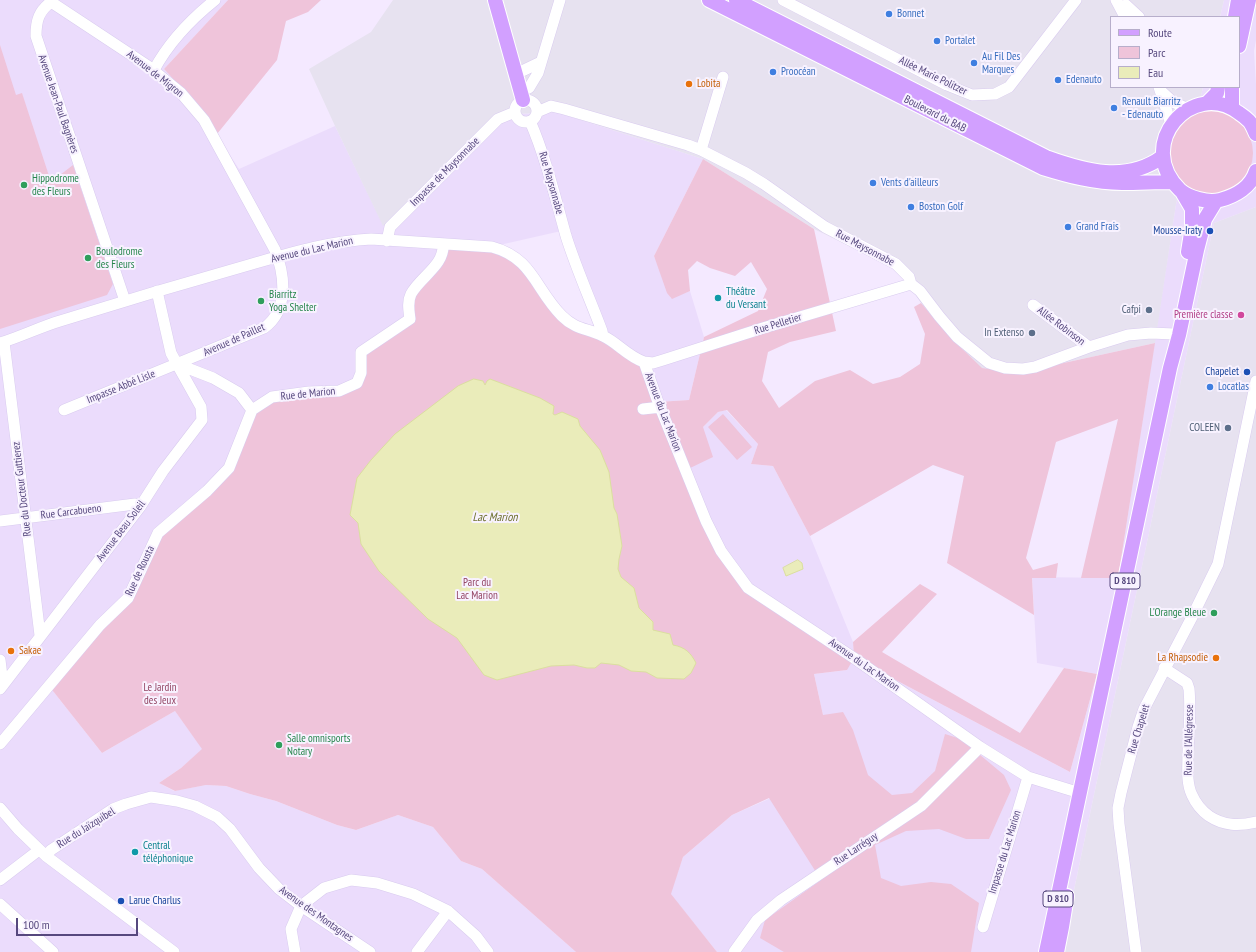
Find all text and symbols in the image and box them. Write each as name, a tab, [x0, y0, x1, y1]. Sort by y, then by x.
place label: Bonnet	[897, 7, 924, 21]
marker: Bonnet	[884, 9, 894, 19]
legend	[1110, 16, 1240, 88]
text: Route	[1148, 25, 1172, 40]
place label: Portalet	[945, 34, 975, 48]
marker: Portalet	[932, 36, 942, 46]
text: Parc	[1148, 45, 1165, 60]
street label: Avenue de Migron	[124, 48, 186, 100]
place label: Au Fil Des Marques	[982, 50, 1020, 76]
street label: Avenue Jean-Paul Bagnères	[35, 53, 81, 155]
street label: Allée Marie Politzer	[897, 54, 969, 98]
marker: Au Fil Des Marques	[969, 58, 979, 68]
place label: Proocéan	[781, 65, 816, 79]
text: Eau	[1148, 65, 1163, 80]
marker: Proocéan	[768, 67, 778, 77]
place label: Edenauto	[1066, 73, 1102, 87]
marker: Edenauto	[1053, 75, 1063, 85]
place label: Lobita	[697, 77, 720, 91]
marker: Lobita	[684, 79, 694, 89]
street label: Boulevard du BAB	[902, 93, 968, 135]
place label: Renault Biarritz - Edenauto	[1122, 95, 1181, 121]
marker: Renault Biarritz - Edenauto	[1109, 103, 1119, 113]
street label: Impasse de Maysonnabe	[408, 135, 482, 209]
street label: Rue Maysonnabe	[536, 150, 566, 216]
place label: Hippodrome des Fleurs	[32, 172, 79, 198]
place label: Vents d'ailleurs	[881, 176, 938, 190]
marker: Vents d'ailleurs	[868, 178, 878, 188]
marker: Hippodrome des Fleurs	[19, 180, 29, 190]
place label: Boston Golf	[919, 200, 963, 214]
marker: Boston Golf	[906, 202, 916, 212]
place label: Grand Frais	[1076, 220, 1119, 234]
marker: Grand Frais	[1063, 222, 1073, 232]
place label: Mousse-Iraty	[1153, 224, 1202, 238]
marker: Mousse-Iraty	[1205, 226, 1215, 236]
street label: Rue Maysonnabe	[834, 227, 896, 269]
street label: Avenue du Lac Marion	[270, 234, 354, 266]
place label: Boulodrome des Fleurs	[96, 245, 142, 271]
marker: Boulodrome des Fleurs	[83, 253, 93, 263]
place label: Théâtre du Versant	[726, 285, 766, 311]
place label: Biarritz Yoga Shelter	[269, 288, 317, 314]
marker: Théâtre du Versant	[713, 293, 723, 303]
marker: Biarritz Yoga Shelter	[256, 296, 266, 306]
place label: Cafpi	[1122, 303, 1141, 317]
street label: Allée Robinson	[1034, 304, 1088, 348]
marker: Cafpi	[1144, 305, 1154, 315]
place label: Première classe	[1174, 308, 1233, 322]
marker: Première classe	[1236, 310, 1246, 320]
street label: Rue Pelletier	[753, 311, 803, 337]
street label: Avenue de Paillet	[201, 321, 267, 359]
place label: In Extenso	[984, 326, 1024, 340]
marker: In Extenso	[1027, 328, 1037, 338]
place label: Chapelet	[1205, 365, 1239, 379]
street label: Impasse Abbé Lisle	[85, 367, 157, 407]
marker: Chapelet	[1242, 367, 1252, 377]
street label: Avenue du Lac Marion	[642, 371, 684, 453]
place label: Locatlas	[1218, 380, 1249, 394]
marker: Locatlas	[1205, 382, 1215, 392]
street label: Rue de Marion	[280, 385, 336, 403]
place label: COLEEN	[1189, 421, 1220, 435]
marker: COLEEN	[1223, 423, 1233, 433]
street label: Rue du Docteur Guttierez	[10, 441, 34, 537]
street label: Avenue Beau Soleil	[94, 498, 148, 564]
street label: Rue Carcabueno	[40, 502, 102, 522]
water label: Lac Marion	[472, 511, 518, 525]
street label: Rue de Rousta	[123, 544, 157, 598]
road number: D 810	[1110, 573, 1140, 589]
park label: Parc du Lac Marion	[456, 576, 498, 602]
place label: L'Orange Bleue	[1149, 606, 1206, 620]
marker: L'Orange Bleue	[1209, 608, 1219, 618]
street label: Avenue du Lac Marion	[826, 636, 902, 694]
place label: Sakae	[19, 644, 41, 658]
marker: Sakae	[6, 646, 16, 656]
place label: La Rhapsodie	[1157, 651, 1208, 665]
marker: La Rhapsodie	[1211, 653, 1221, 663]
park label: Le Jardin des Jeux	[144, 681, 176, 707]
street label: Rue Chapelet	[1125, 703, 1153, 755]
street label: Rue de l'Allégresse	[1182, 704, 1196, 776]
place label: Salle omnisports Notary	[287, 732, 351, 758]
marker: Salle omnisports Notary	[274, 740, 284, 750]
street label: Rue du Jaïzquibel	[55, 805, 117, 851]
street label: Impasse du Lac Marion	[986, 809, 1024, 895]
street label: Rue Larréguy	[832, 830, 880, 868]
place label: Central téléphonique	[143, 839, 193, 865]
marker: Central téléphonique	[130, 847, 140, 857]
street label: Avenue des Montagnes	[276, 884, 356, 944]
road number: D 810	[1043, 891, 1073, 907]
place label: Larue Charlus	[129, 894, 181, 908]
marker: Larue Charlus	[116, 896, 126, 906]
scale bar	[18, 910, 140, 936]
text: 100 m	[23, 917, 50, 932]

